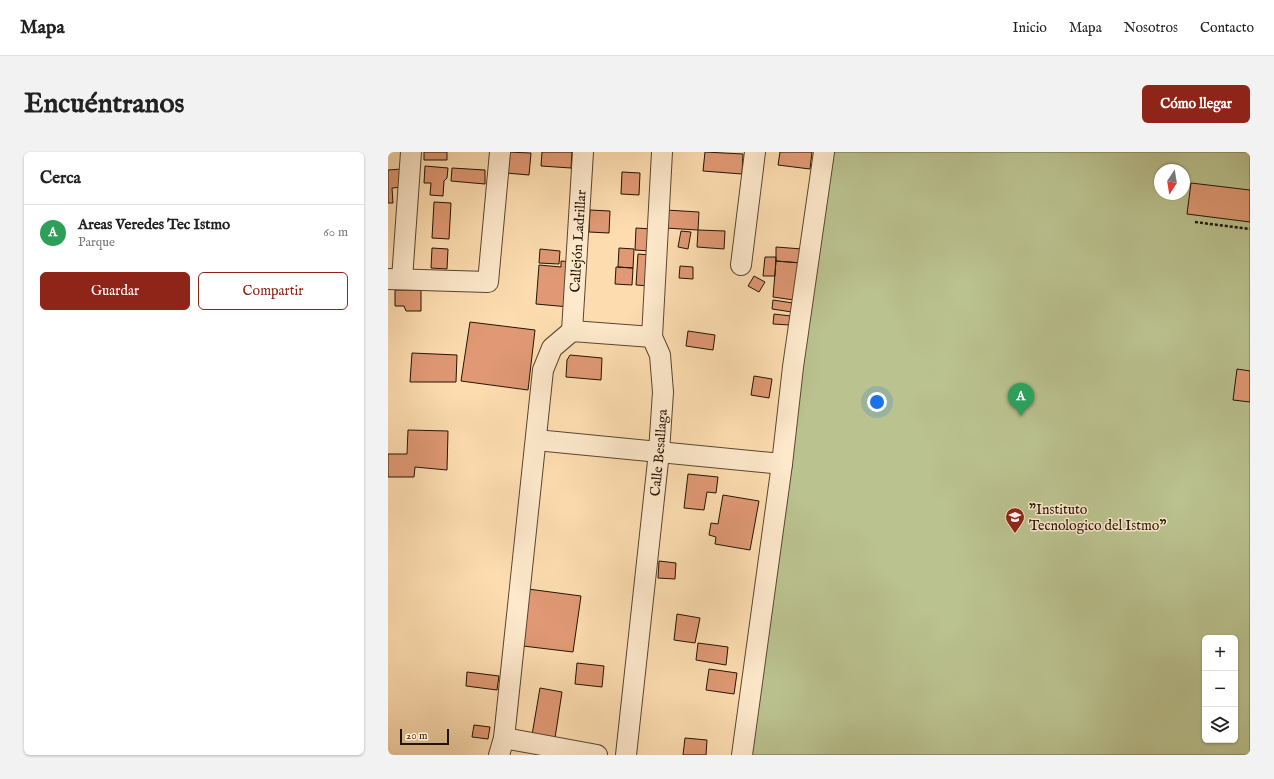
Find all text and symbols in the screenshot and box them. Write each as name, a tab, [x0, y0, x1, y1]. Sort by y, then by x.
text: Mapa	[20, 16, 65, 40]
text: Inicio	[1012, 19, 1047, 37]
text: Mapa	[1069, 19, 1102, 37]
text: Nosotros	[1124, 19, 1178, 37]
text: Contacto	[1200, 19, 1254, 37]
button: Cómo llegar	[1142, 85, 1250, 123]
text: Encuéntranos	[24, 87, 184, 122]
north arrow	[1154, 164, 1190, 200]
text: Cerca	[40, 168, 81, 189]
street label: Callejón Ladrillar	[566, 189, 591, 293]
text: Areas Veredes Tec Istmo	[78, 215, 230, 234]
text: A	[49, 224, 57, 241]
text: 60 m	[323, 224, 348, 241]
text: Parque	[78, 234, 115, 251]
button: Guardar	[40, 272, 190, 310]
button: Compartir	[198, 272, 348, 310]
pin: A	[1008, 383, 1034, 416]
your location	[867, 392, 887, 412]
street label: Calle Besallaga	[646, 408, 672, 497]
place label: "Instituto Tecnologico del Istmo"	[1029, 501, 1166, 535]
school or university icon: "Instituto Tecnologico del Istmo"	[1004, 506, 1026, 534]
map controls	[1202, 635, 1238, 743]
button: +	[1202, 635, 1238, 671]
button: −	[1202, 671, 1238, 707]
button: layers	[1202, 707, 1238, 743]
scale bar	[400, 727, 449, 746]
text: 20 m	[406, 729, 427, 743]

